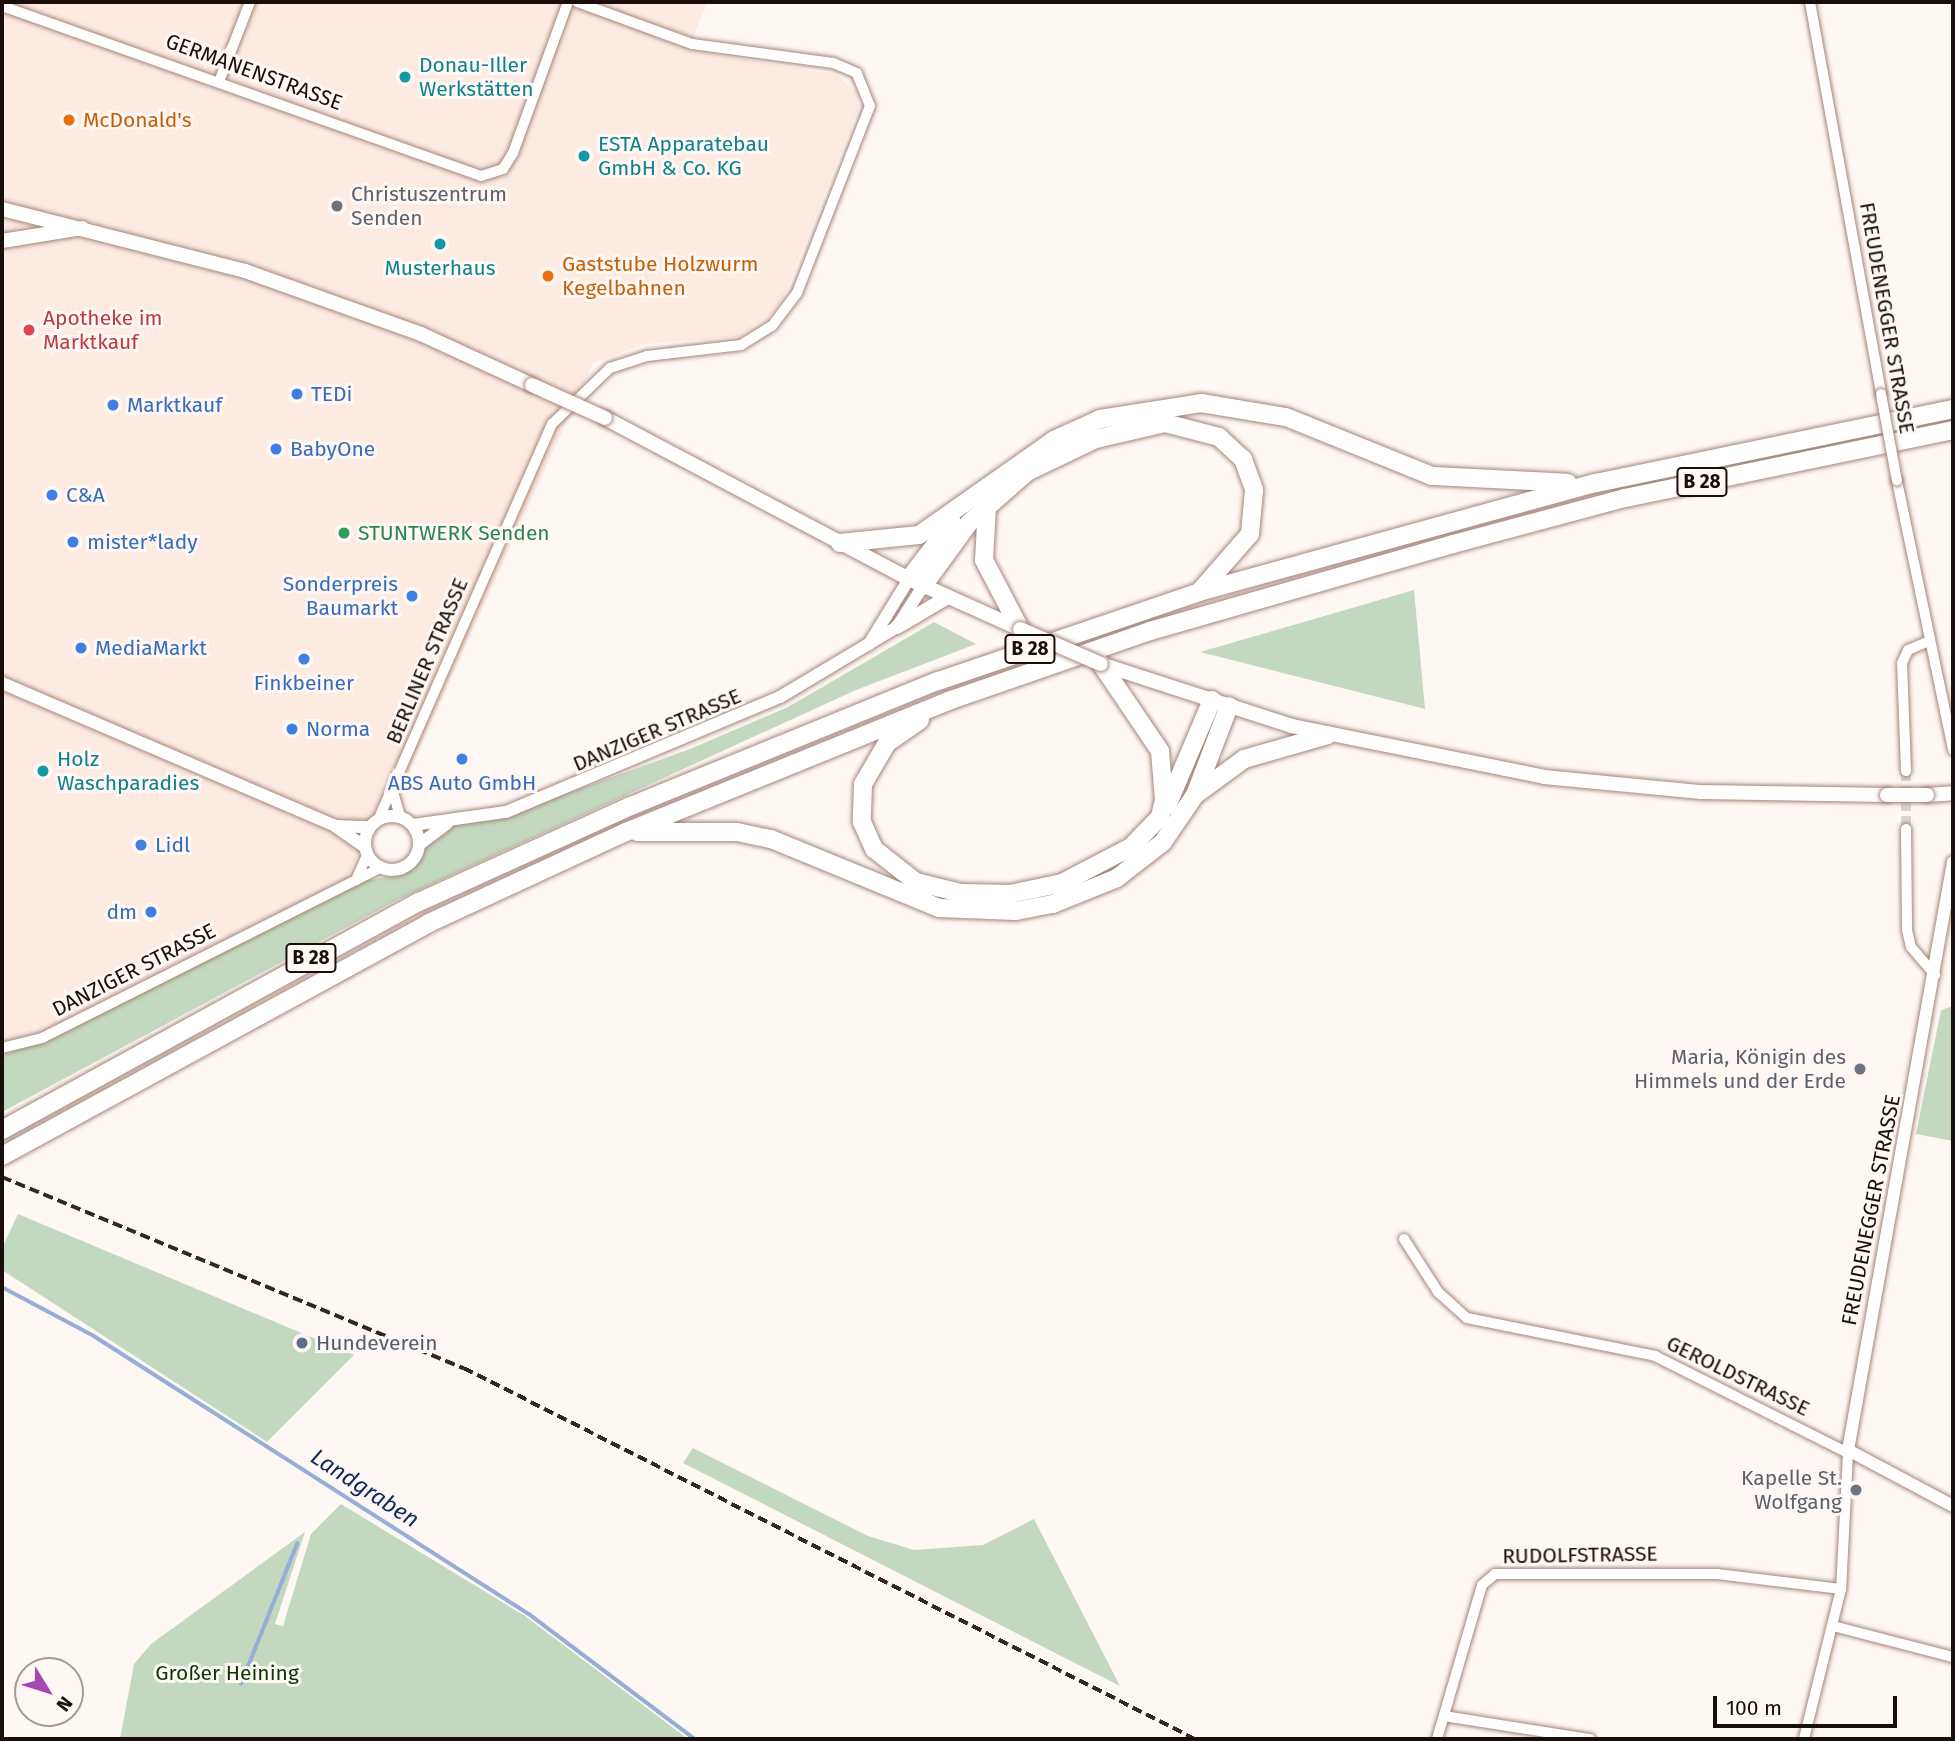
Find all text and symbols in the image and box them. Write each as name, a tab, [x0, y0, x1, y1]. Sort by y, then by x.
street label: GERMANENSTRASSE	[162, 28, 346, 116]
place label: Donau-Iller Werkstätten	[419, 52, 534, 102]
marker: Donau-Iller Werkstätten	[397, 69, 413, 85]
place label: McDonald's	[83, 107, 191, 133]
marker: McDonald's	[61, 112, 77, 128]
place label: ESTA Apparatebau GmbH & Co. KG	[598, 131, 769, 181]
marker: ESTA Apparatebau GmbH & Co. KG	[576, 148, 592, 164]
place label: Christuszentrum Senden	[351, 181, 507, 231]
marker: Christuszentrum Senden	[329, 198, 345, 214]
street label: FREUDENEGGER STRASSE	[1854, 200, 1920, 436]
marker: Musterhaus	[432, 236, 448, 252]
place label: Gaststube Holzwurm Kegelbahnen	[562, 251, 758, 301]
place label: Musterhaus	[385, 255, 495, 281]
marker: Gaststube Holzwurm Kegelbahnen	[540, 268, 556, 284]
place label: Apotheke im Marktkauf	[43, 305, 163, 355]
marker: Apotheke im Marktkauf	[21, 322, 37, 338]
place label: TEDi	[311, 381, 353, 407]
marker: TEDi	[289, 386, 305, 402]
place label: Marktkauf	[127, 392, 222, 418]
marker: Marktkauf	[105, 397, 121, 413]
place label: BabyOne	[290, 436, 375, 462]
marker: BabyOne	[268, 441, 284, 457]
road number: B 28	[1676, 467, 1728, 498]
place label: C&A	[66, 482, 105, 508]
marker: C&A	[44, 487, 60, 503]
place label: STUNTWERK Senden	[358, 520, 550, 546]
marker: STUNTWERK Senden	[336, 525, 352, 541]
place label: mister*lady	[87, 529, 198, 555]
marker: mister*lady	[65, 534, 81, 550]
place label: Sonderpreis Baumarkt	[283, 571, 398, 621]
street label: BERLINER STRASSE	[381, 574, 473, 748]
marker: Sonderpreis Baumarkt	[404, 588, 420, 604]
road number: B 28	[1004, 634, 1056, 664]
place label: MediaMarkt	[95, 635, 207, 661]
marker: MediaMarkt	[73, 640, 89, 656]
marker: Finkbeiner	[296, 651, 312, 667]
place label: Finkbeiner	[254, 670, 354, 696]
street label: DANZIGER STRASSE	[569, 683, 745, 777]
place label: Norma	[306, 716, 370, 742]
marker: Norma	[284, 721, 300, 737]
place label: Holz Waschparadies	[57, 746, 199, 796]
marker: ABS Auto GmbH	[454, 751, 470, 767]
marker: Holz Waschparadies	[35, 763, 51, 779]
place label: ABS Auto GmbH	[388, 770, 536, 796]
place label: Lidl	[155, 832, 190, 858]
marker: Lidl	[133, 837, 149, 853]
place label: dm	[106, 899, 137, 925]
marker: dm	[143, 904, 159, 920]
street label: DANZIGER STRASSE	[48, 918, 220, 1022]
road number: B 28	[285, 942, 337, 974]
place label: Maria, Königin des Himmels und der Erde	[1634, 1044, 1846, 1094]
marker: Maria, Königin des Himmels und der Erde	[1852, 1061, 1868, 1077]
street label: FREUDENEGGER STRASSE	[1836, 1092, 1906, 1328]
place label: Hundeverein	[316, 1330, 438, 1356]
street label: GEROLDSTRASSE	[1662, 1330, 1814, 1422]
marker: Hundeverein	[294, 1335, 310, 1351]
water label: Landgraben	[306, 1443, 424, 1533]
place label: Kapelle St. Wolfgang	[1741, 1465, 1842, 1515]
marker: Kapelle St. Wolfgang	[1848, 1482, 1864, 1498]
street label: RUDOLFSTRASSE	[1502, 1541, 1658, 1569]
north arrow	[14, 1657, 84, 1727]
park label: Großer Heining	[155, 1660, 299, 1686]
scale bar	[1717, 1682, 1901, 1726]
text: N	[51, 1692, 77, 1716]
text: 100 m	[1726, 1695, 1782, 1721]

